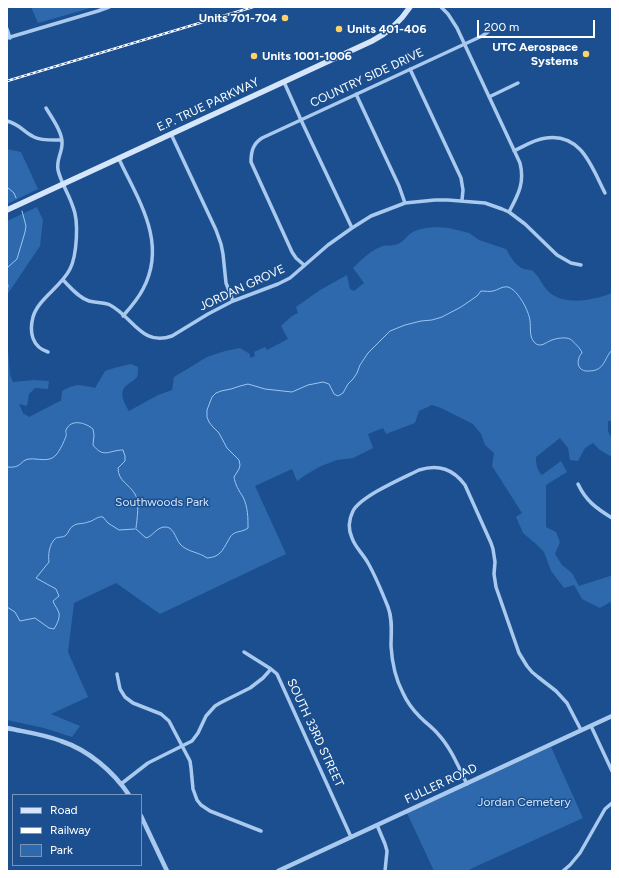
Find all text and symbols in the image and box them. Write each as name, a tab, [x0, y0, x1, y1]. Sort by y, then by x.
place label: Units 701-704	[199, 11, 277, 25]
scale bar	[479, 12, 597, 38]
marker: Units 701-704	[280, 13, 290, 23]
text: 200 m	[484, 20, 519, 34]
place label: Units 401-406	[347, 22, 426, 36]
marker: Units 401-406	[334, 24, 344, 34]
place label: UTC Aerospace Systems	[492, 40, 578, 68]
street label: COUNTRY SIDE DRIVE	[308, 45, 426, 111]
place label: Units 1001-1006	[262, 49, 352, 63]
marker: UTC Aerospace Systems	[581, 49, 591, 59]
marker: Units 1001-1006	[249, 51, 259, 61]
street label: E.P. TRUE PARKWAY	[155, 75, 261, 135]
street label: JORDAN GROVE	[197, 262, 287, 314]
park label: Southwoods Park	[115, 495, 209, 509]
street label: SOUTH 33RD STREET	[284, 677, 346, 789]
street label: FULLER ROAD	[402, 761, 480, 807]
legend	[12, 794, 142, 866]
park label: Jordan Cemetery	[477, 795, 571, 809]
text: Road	[50, 803, 78, 817]
text: Railway	[50, 823, 91, 837]
text: Park	[50, 843, 73, 857]

